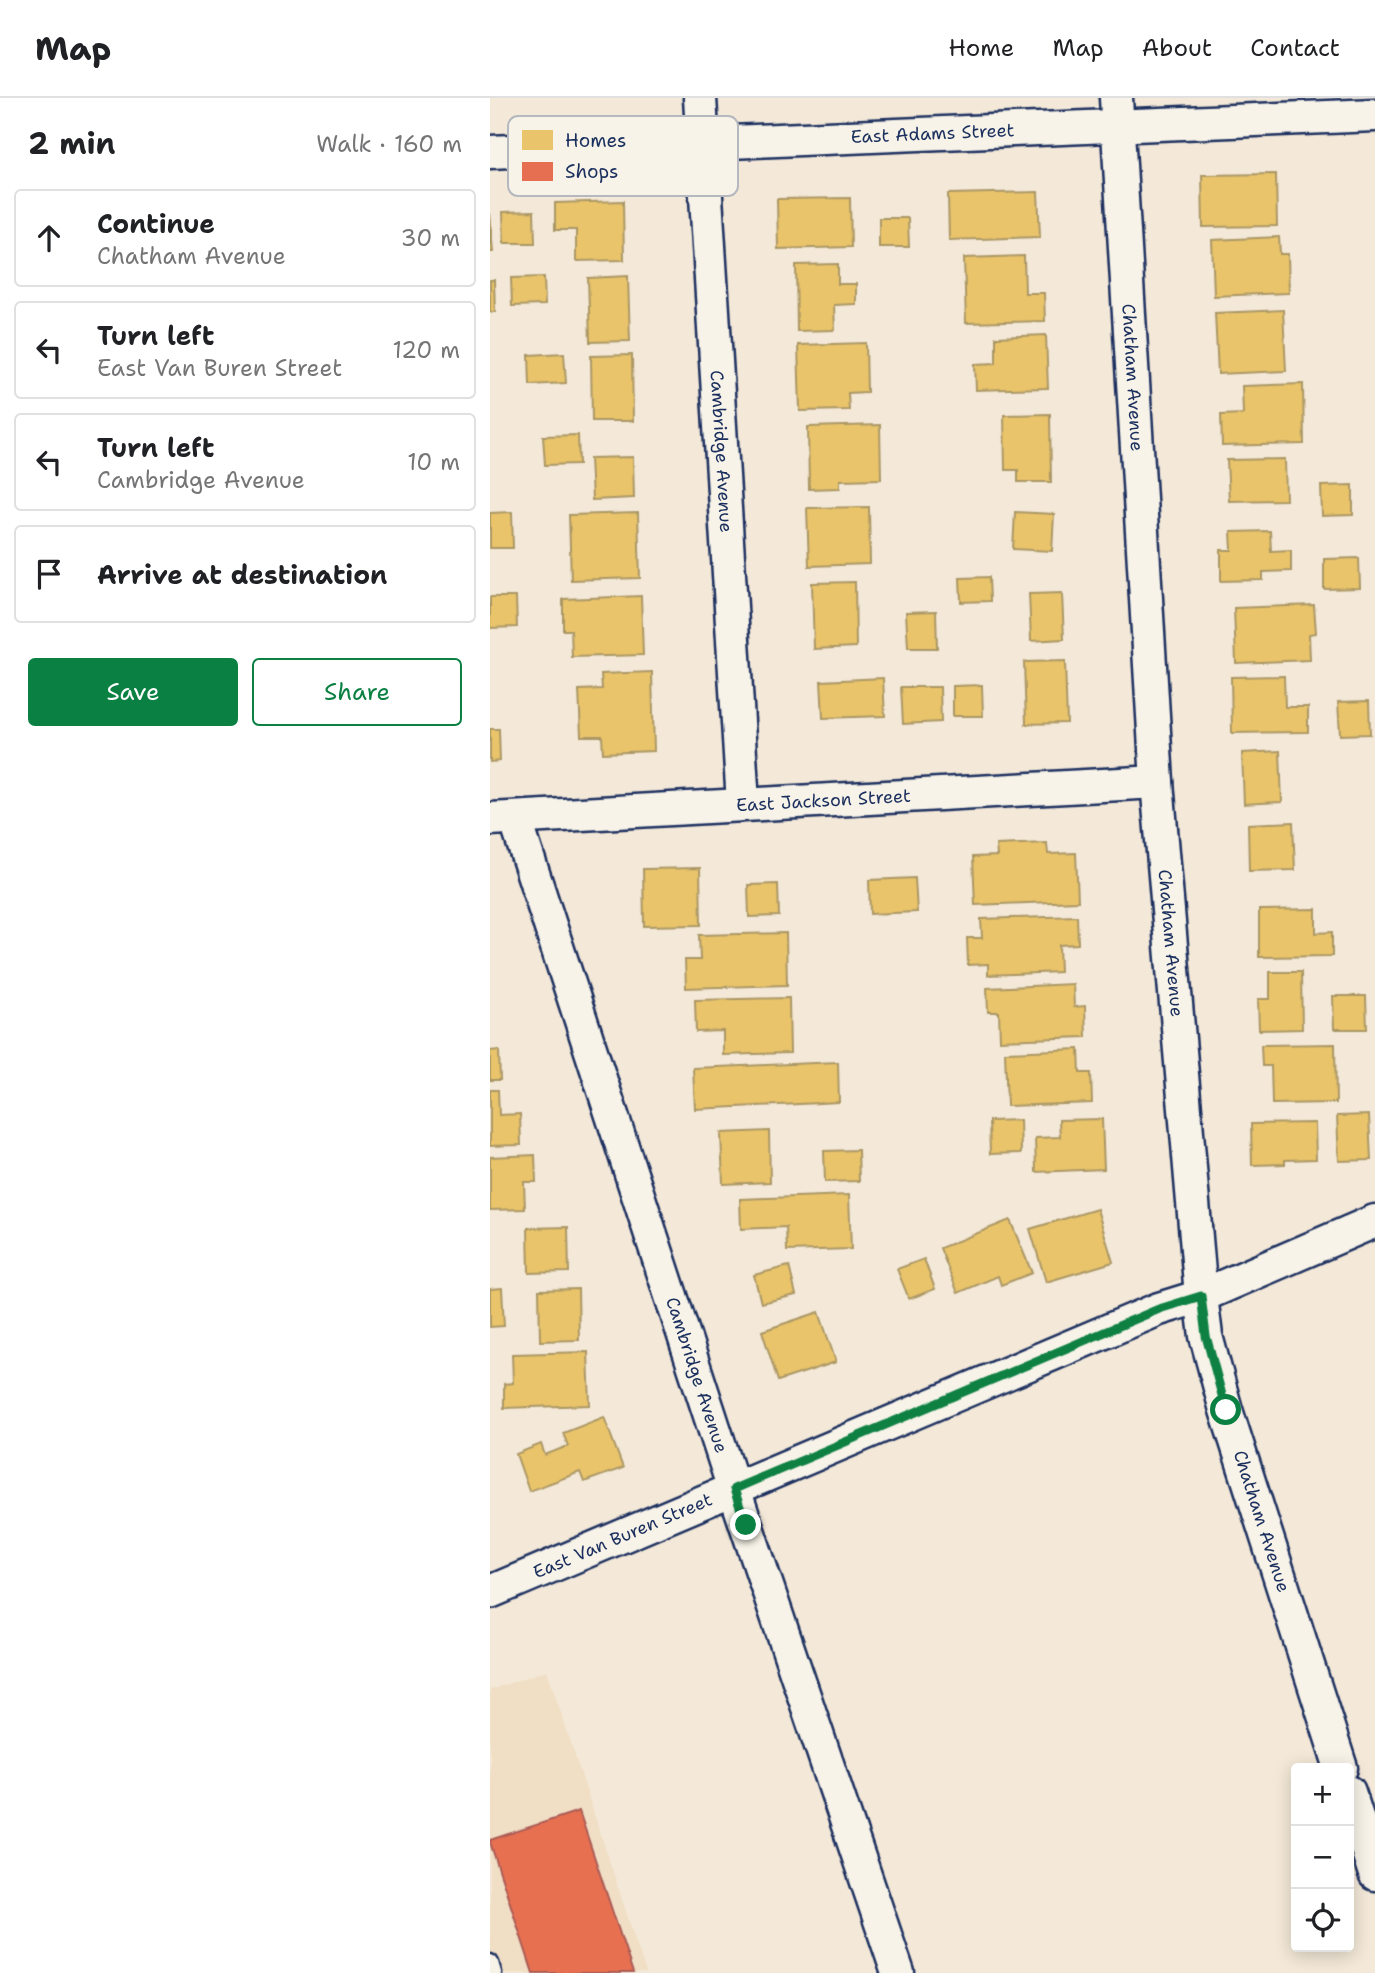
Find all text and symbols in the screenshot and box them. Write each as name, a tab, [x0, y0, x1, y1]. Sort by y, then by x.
text: Map	[35, 26, 111, 71]
text: Home	[948, 32, 1014, 64]
text: Map	[1052, 32, 1104, 64]
text: About	[1142, 32, 1212, 64]
text: Contact	[1250, 32, 1340, 64]
legend	[508, 116, 738, 196]
street label: East Adams Street	[850, 118, 1015, 149]
text: 2 min	[28, 123, 115, 164]
text: Homes	[565, 128, 626, 153]
text: Walk · 160 m	[316, 129, 462, 159]
text: Shops	[565, 159, 619, 184]
text: Continue	[97, 206, 215, 241]
icon: ahead	[30, 219, 68, 257]
text: 30 m	[401, 223, 460, 253]
text: Chatham Avenue	[97, 241, 286, 271]
street label: Chatham Avenue	[1116, 303, 1149, 452]
text: Turn left	[97, 318, 214, 353]
icon: left	[30, 331, 68, 369]
text: 120 m	[392, 335, 460, 365]
text: East Van Buren Street	[97, 353, 342, 383]
street label: Cambridge Avenue	[705, 369, 738, 533]
text: Turn left	[97, 430, 214, 465]
icon: left	[30, 443, 68, 481]
text: 10 m	[407, 447, 460, 477]
text: Cambridge Avenue	[97, 465, 305, 495]
icon: arrive	[30, 555, 68, 593]
text: Arrive at destination	[97, 557, 387, 592]
button: Save	[28, 658, 238, 726]
button: Share	[252, 658, 462, 726]
street label: East Jackson Street	[736, 784, 912, 817]
street label: Chatham Avenue	[1153, 869, 1189, 1018]
street label: Cambridge Avenue	[660, 1294, 733, 1456]
route start	[1210, 1394, 1241, 1425]
street label: Chatham Avenue	[1228, 1447, 1296, 1595]
street label: East Van Buren Street	[529, 1487, 716, 1584]
route end	[730, 1509, 761, 1540]
map controls	[1291, 1763, 1354, 1952]
button: +	[1291, 1763, 1354, 1826]
button: −	[1291, 1826, 1354, 1889]
button: locate	[1291, 1889, 1354, 1952]

